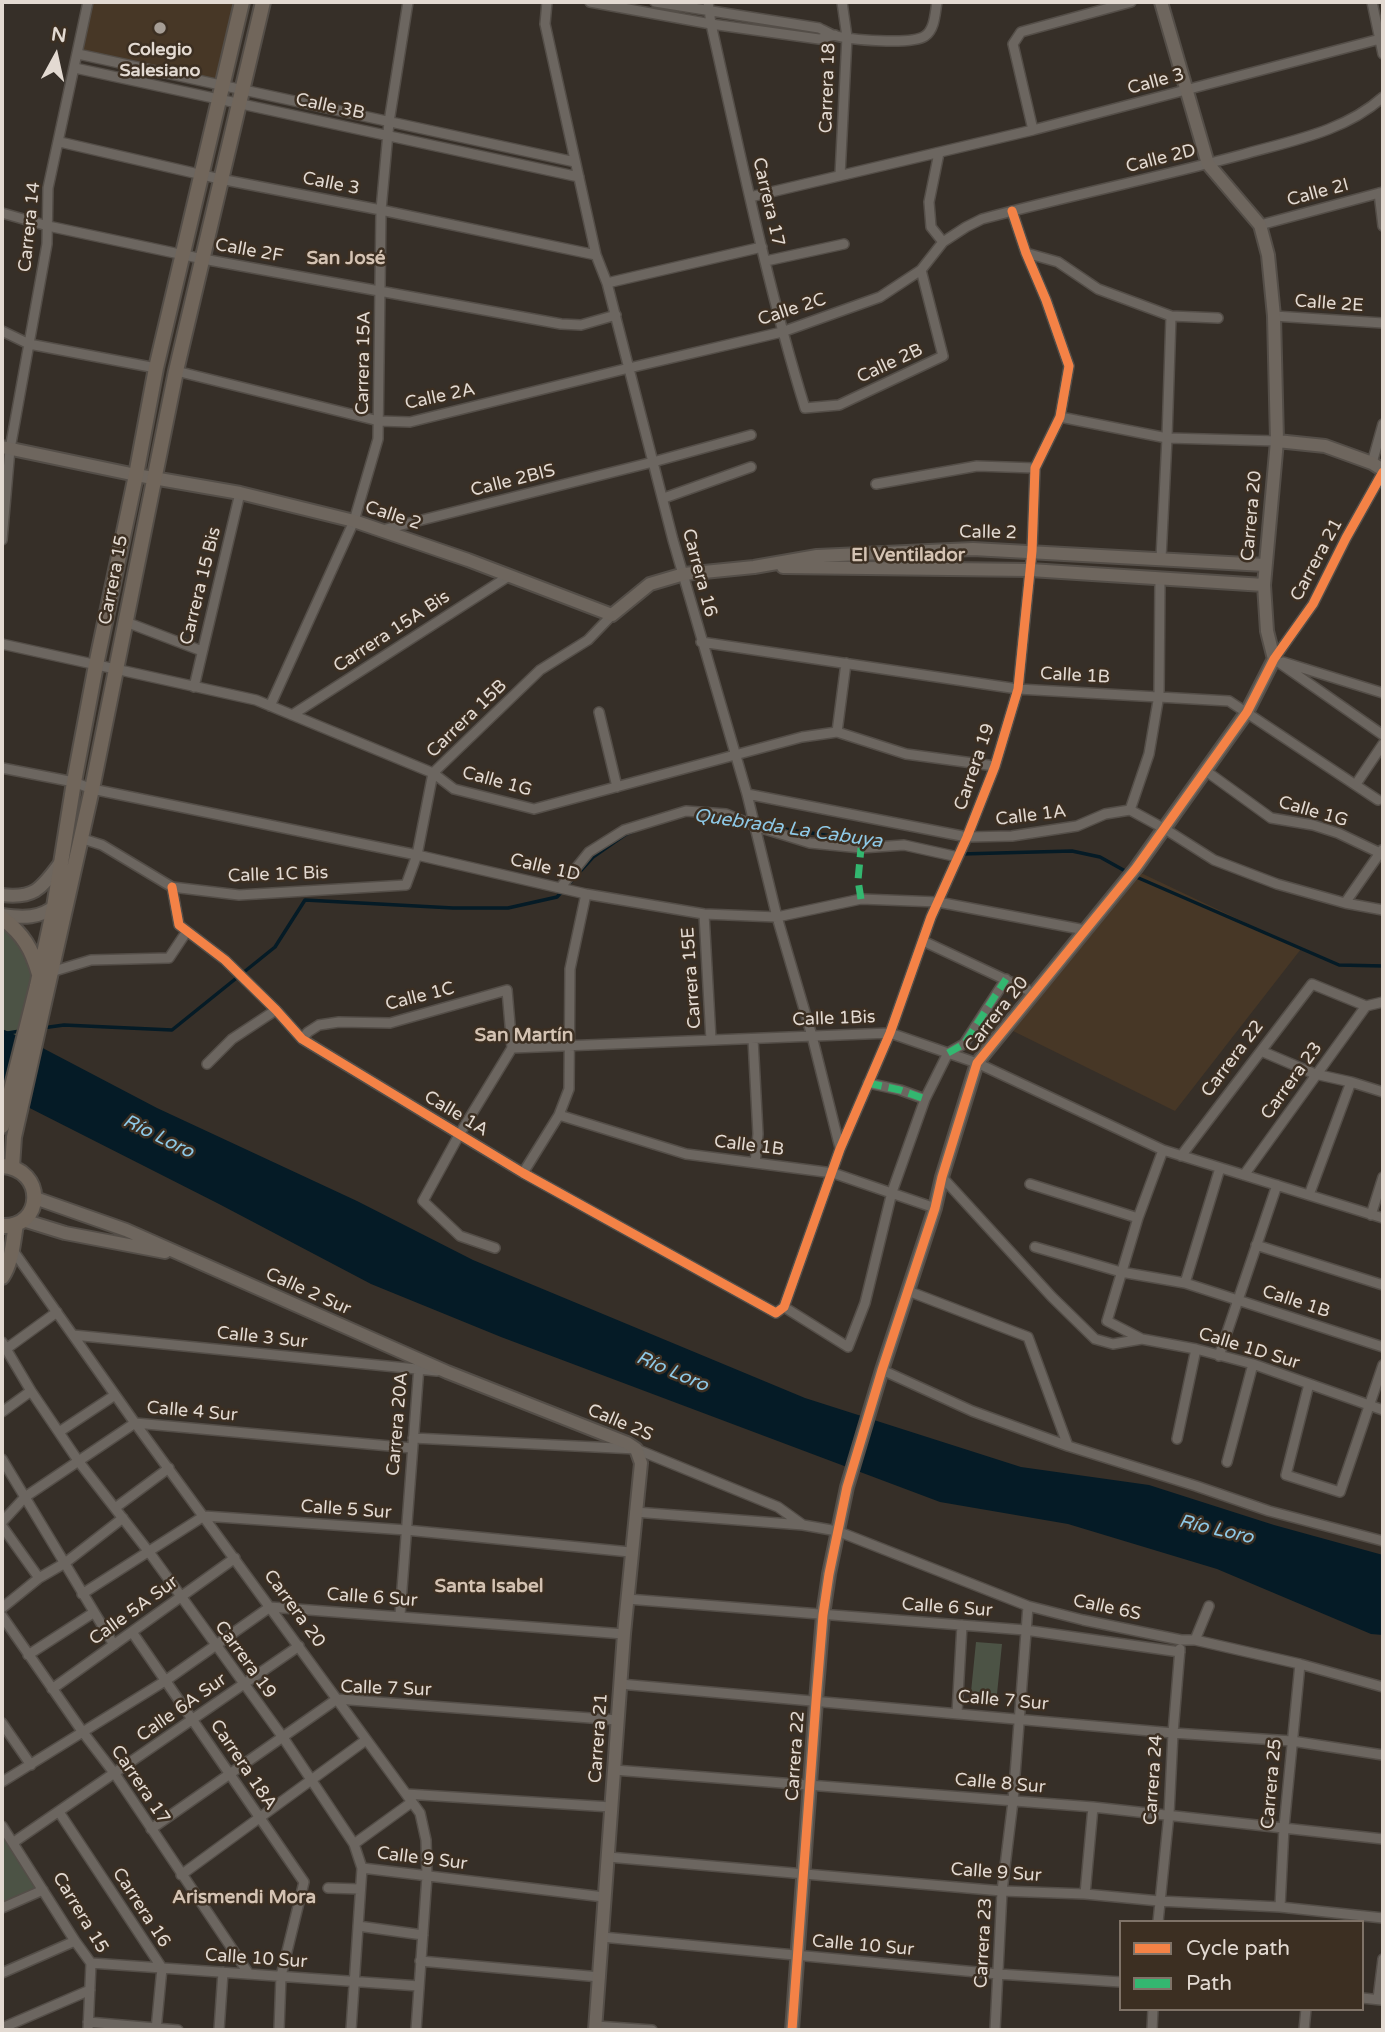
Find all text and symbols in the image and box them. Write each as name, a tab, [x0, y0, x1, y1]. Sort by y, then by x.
marker: Colegio Salesiano	[152, 20, 168, 36]
north arrow	[21, 21, 91, 91]
text: N	[50, 23, 68, 47]
place label: Colegio Salesiano	[119, 39, 201, 82]
street label: Carrera 18	[816, 42, 840, 134]
street label: Calle 3	[1125, 64, 1187, 100]
street label: Calle 3B	[293, 89, 367, 125]
street label: Calle 2D	[1124, 140, 1198, 178]
street label: Carrera 17	[747, 155, 789, 249]
street label: Calle 3	[301, 168, 361, 200]
street label: Calle 2I	[1285, 174, 1351, 212]
street label: Carrera 14	[15, 181, 45, 273]
street label: Calle 2F	[213, 234, 285, 268]
district label: San José	[306, 248, 386, 270]
street label: Calle 2C	[755, 289, 829, 331]
street label: Calle 2E	[1294, 291, 1364, 317]
street label: Carrera 15A	[352, 311, 376, 415]
street label: Calle 2B	[854, 339, 926, 389]
street label: Calle 2A	[403, 379, 477, 415]
street label: Calle 2BIS	[468, 460, 558, 502]
street label: Carrera 20	[1237, 470, 1267, 562]
street label: Calle 2	[362, 497, 424, 535]
street label: Carrera 21	[1286, 515, 1348, 605]
street label: Calle 2	[959, 522, 1017, 544]
street label: Carrera 15 Bis	[176, 525, 226, 647]
street label: Carrera 16	[677, 526, 721, 620]
street label: Carrera 15	[95, 533, 133, 627]
district label: El Ventilador	[851, 545, 965, 567]
street label: Carrera 15A Bis	[330, 586, 454, 678]
street label: Calle 1B	[1039, 663, 1111, 689]
street label: Carrera 15B	[422, 675, 512, 763]
street label: Carrera 19	[950, 721, 1000, 813]
street label: Calle 1G	[460, 762, 534, 802]
street label: Calle 1G	[1276, 792, 1350, 832]
street label: Calle 1A	[994, 801, 1068, 831]
water label: Quebrada La Cabuya	[692, 804, 884, 854]
street label: Calle 1D	[508, 849, 582, 887]
street label: Calle 1C Bis	[227, 862, 329, 888]
street label: Carrera 15E	[678, 926, 706, 1030]
street label: Carrera 20	[961, 973, 1033, 1057]
street label: Calle 1C	[383, 978, 457, 1016]
street label: Calle 1Bis	[792, 1007, 876, 1031]
street label: Carrera 22	[1197, 1016, 1269, 1102]
district label: San Martín	[475, 1025, 573, 1047]
street label: Carrera 23	[1257, 1038, 1327, 1124]
street label: Calle 1A	[420, 1086, 492, 1142]
water label: Río Loro	[119, 1110, 197, 1164]
street label: Calle 1B	[713, 1131, 785, 1161]
street label: Calle 2 Sur	[262, 1264, 354, 1320]
street label: Calle 1B	[1259, 1281, 1333, 1323]
street label: Calle 3 Sur	[216, 1322, 308, 1354]
street label: Calle 1D Sur	[1196, 1323, 1302, 1375]
water label: Río Loro	[633, 1347, 711, 1397]
street label: Carrera 20A	[383, 1371, 413, 1477]
street label: Calle 4 Sur	[146, 1397, 238, 1427]
street label: Calle 2S	[584, 1400, 656, 1446]
street label: Calle 5 Sur	[300, 1496, 392, 1524]
water label: Río Loro	[1177, 1510, 1255, 1550]
street label: Carrera 20	[259, 1566, 329, 1652]
street label: Calle 5A Sur	[85, 1572, 183, 1650]
district label: Santa Isabel	[434, 1576, 544, 1598]
street label: Calle 6 Sur	[326, 1584, 418, 1612]
street label: Calle 6S	[1071, 1590, 1143, 1626]
street label: Calle 6 Sur	[901, 1594, 993, 1622]
street label: Carrera 19	[210, 1617, 280, 1703]
street label: Calle 6A Sur	[133, 1669, 231, 1747]
street label: Calle 7 Sur	[340, 1677, 432, 1701]
street label: Calle 7 Sur	[957, 1686, 1049, 1716]
street label: Carrera 21	[585, 1692, 613, 1784]
street label: Carrera 22	[782, 1710, 810, 1802]
street label: Carrera 18A	[205, 1716, 281, 1814]
street label: Carrera 24	[1140, 1734, 1168, 1826]
street label: Carrera 25	[1257, 1738, 1287, 1830]
street label: Carrera 17	[106, 1741, 174, 1829]
street label: Calle 8 Sur	[954, 1769, 1046, 1799]
street label: Calle 9 Sur	[375, 1843, 469, 1875]
street label: Calle 9 Sur	[950, 1859, 1042, 1887]
street label: Carrera 16	[107, 1864, 175, 1952]
street label: Carrera 15	[47, 1869, 113, 1957]
district label: Arismendi Mora	[172, 1887, 316, 1909]
street label: Carrera 23	[971, 1897, 997, 1989]
legend	[1119, 1920, 1364, 2011]
street label: Calle 10 Sur	[811, 1931, 915, 1961]
text: Cycle path	[1186, 1936, 1290, 1961]
street label: Calle 10 Sur	[204, 1945, 308, 1973]
text: Path	[1186, 1971, 1232, 1996]

